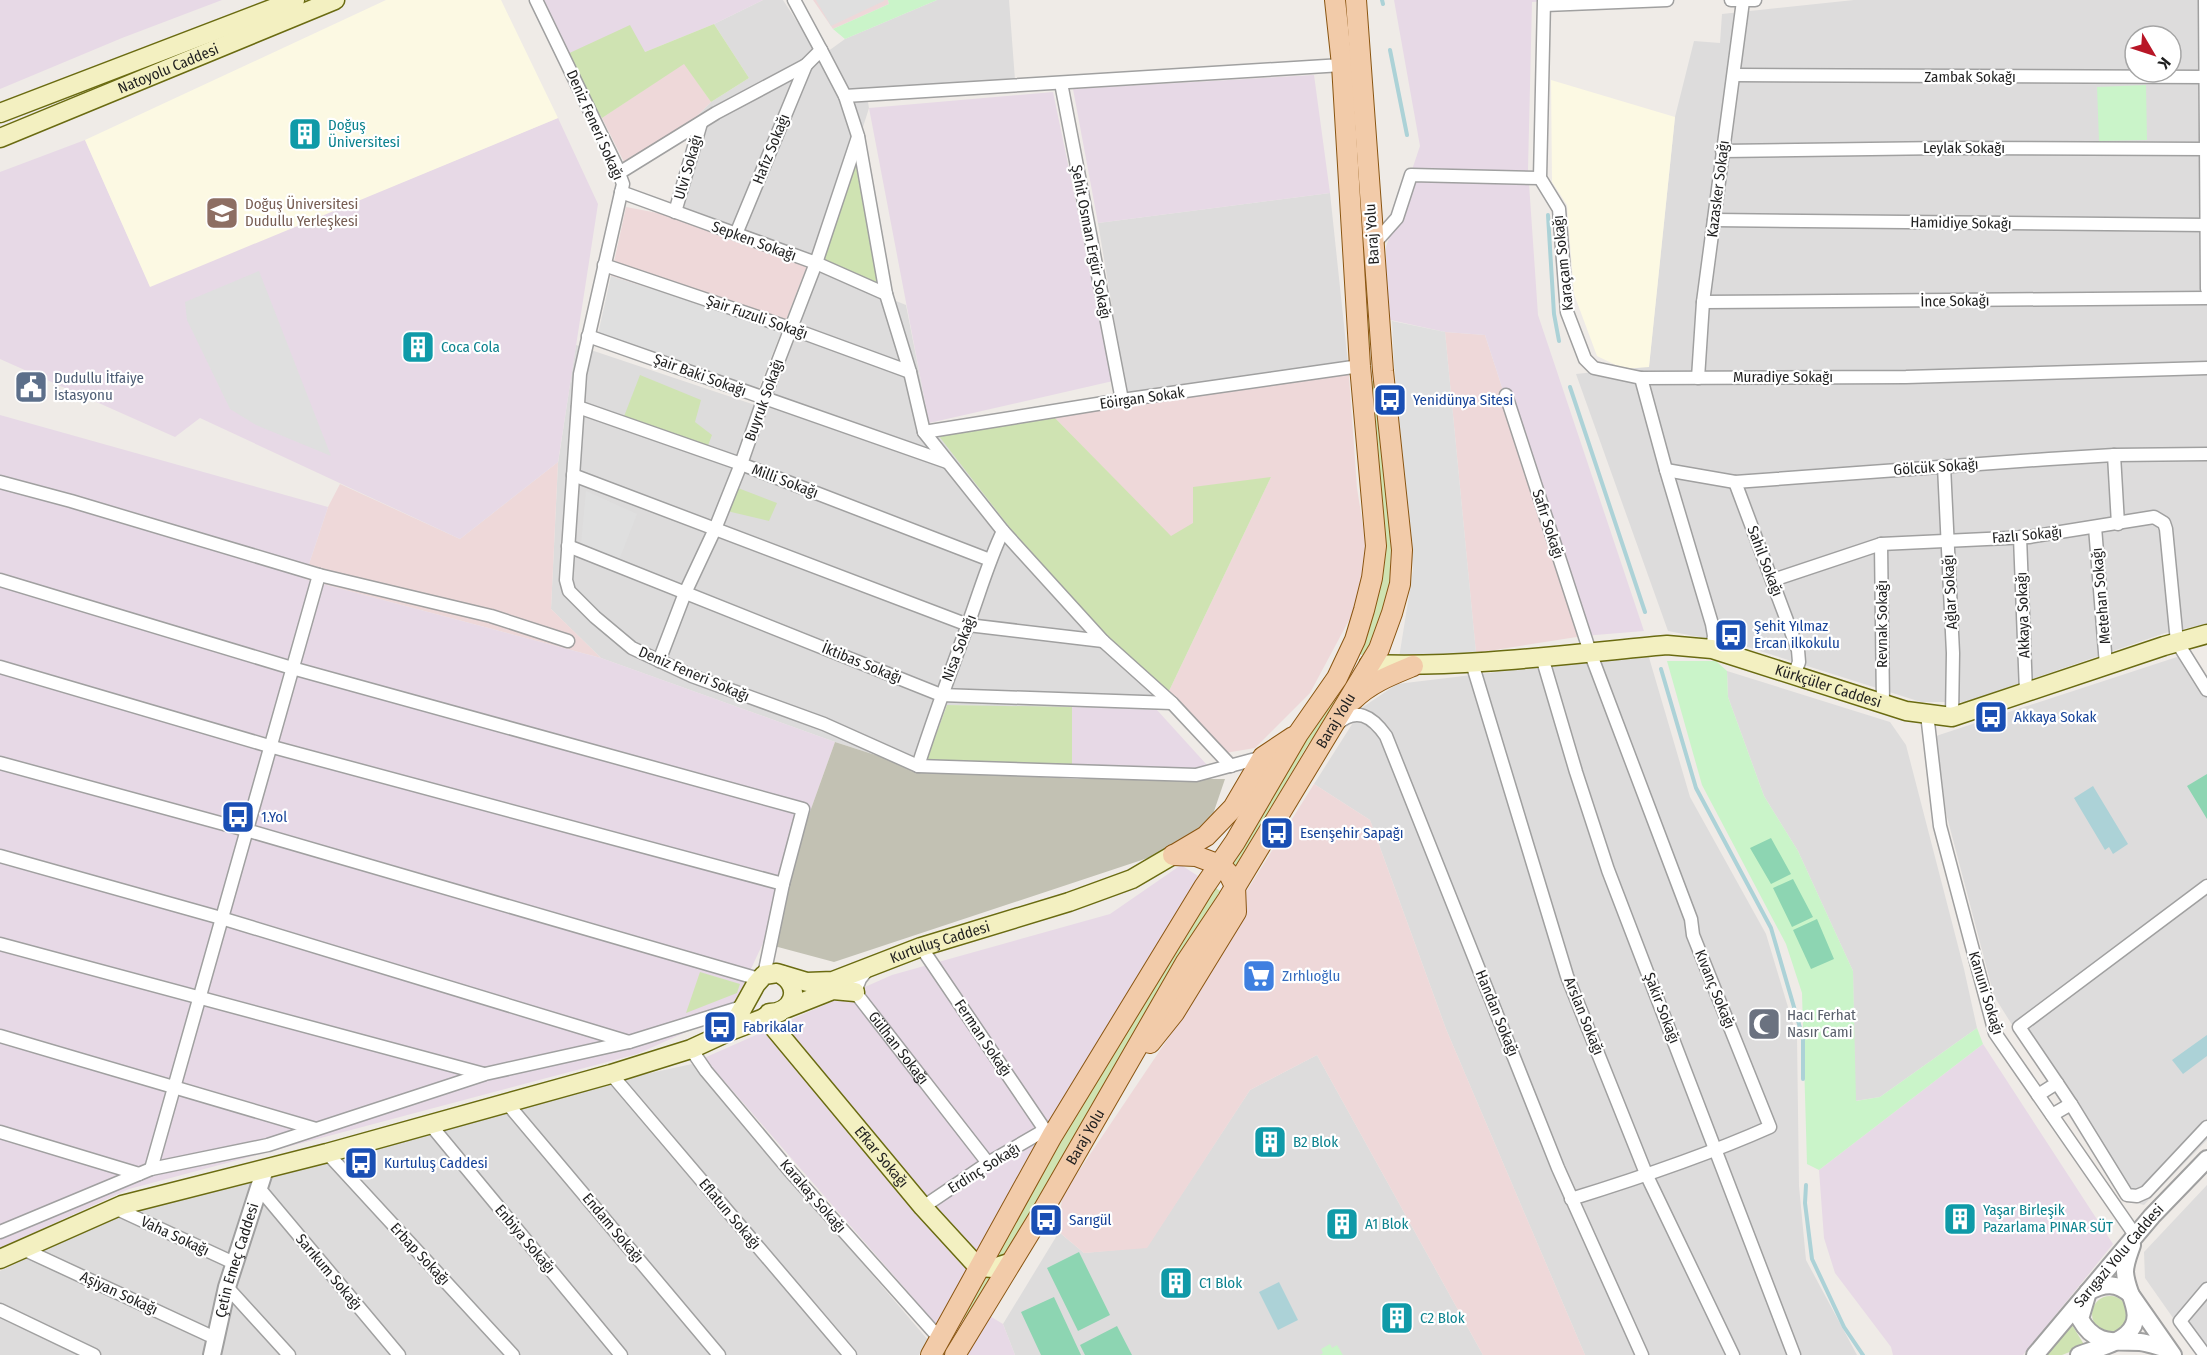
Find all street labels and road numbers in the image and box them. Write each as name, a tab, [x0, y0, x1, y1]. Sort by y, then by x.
street label: Natoyolu Caddesi	[115, 40, 221, 97]
street label: Deniz Feneri Sokağı	[563, 67, 627, 183]
street label: Zambak Sokağı	[1924, 68, 2016, 86]
street label: Hafız Sokağı	[749, 111, 793, 187]
street label: Ulvi Sokağı	[670, 132, 706, 202]
street label: Kazasker Sokağı	[1703, 139, 1733, 239]
street label: Leylak Sokağı	[1923, 139, 2005, 157]
street label: Şehit Osman Ergür Sokağı	[1067, 163, 1115, 321]
street label: Baraj Yolu	[1361, 203, 1383, 265]
street label: Hamidiye Sokağı	[1910, 213, 2012, 233]
street label: Karaçam Sokağı	[1549, 214, 1577, 312]
street label: Sepken Sokağı	[709, 217, 799, 265]
street label: Şair Fuzuli Sokağı	[704, 291, 810, 343]
street label: İnce Sokağı	[1920, 291, 1990, 311]
street label: Şair Baki Sokağı	[651, 350, 749, 400]
street label: Buyruk Sokağı	[741, 356, 787, 444]
street label: Muradiye Sokağı	[1733, 368, 1833, 386]
street label: Eöirgan Sokak	[1098, 383, 1186, 413]
street label: Gölcük Sokağı	[1893, 455, 1979, 479]
street label: Milli Sokağı	[749, 460, 821, 502]
street label: Safir Sokağı	[1528, 487, 1568, 561]
street label: Sahil Sokağı	[1743, 523, 1787, 599]
street label: Fazlı Sokağı	[1991, 523, 2063, 547]
street label: Metehan Sokağı	[2088, 547, 2114, 645]
street label: Ağlar Sokağı	[1939, 554, 1961, 630]
street label: Akkaya Sokağı	[2013, 572, 2033, 658]
street label: Revnak Sokağı	[1873, 580, 1891, 668]
street label: Nisa Sokağı	[938, 612, 980, 684]
street label: İktibas Sokağı	[819, 639, 905, 687]
street label: Deniz Feneri Sokağı	[636, 643, 752, 705]
street label: Kürkçüler Caddesi	[1773, 661, 1884, 712]
street label: Baraj Yolu	[1312, 690, 1359, 751]
street label: Kurtuluş Caddesi	[887, 918, 992, 967]
street label: Kıvanç Sokağı	[1691, 947, 1739, 1031]
street label: Kanuni Sokağı	[1965, 949, 2007, 1037]
street label: Handan Sokağı	[1472, 967, 1522, 1059]
street label: Şakir Sokağı	[1640, 970, 1684, 1046]
street label: Arslan Sokağı	[1560, 975, 1608, 1057]
street label: Ferman Sokağı	[951, 996, 1015, 1080]
street label: Gülhan Sokağı	[865, 1008, 932, 1088]
street label: Baraj Yolu	[1062, 1106, 1108, 1168]
street label: Efkar Sokağı	[851, 1123, 912, 1191]
street label: Erdinç Sokağı	[945, 1139, 1023, 1197]
street label: Karakaş Sokağı	[776, 1156, 850, 1236]
street label: Eflatun Sokağı	[695, 1175, 765, 1253]
street label: Endam Sokağı	[579, 1190, 647, 1266]
street label: Çetin Emeç Caddesi	[211, 1200, 263, 1319]
street label: Sarıgazi Yolu Caddesi	[2070, 1200, 2168, 1311]
street label: Enbiya Sokağı	[491, 1201, 559, 1277]
street label: Vaha Sokağı	[138, 1212, 212, 1260]
street label: Erbap Sokağı	[386, 1219, 454, 1289]
street label: Sarıkum Sokağı	[292, 1230, 366, 1314]
street label: Aşiyan Sokağı	[77, 1267, 161, 1319]

